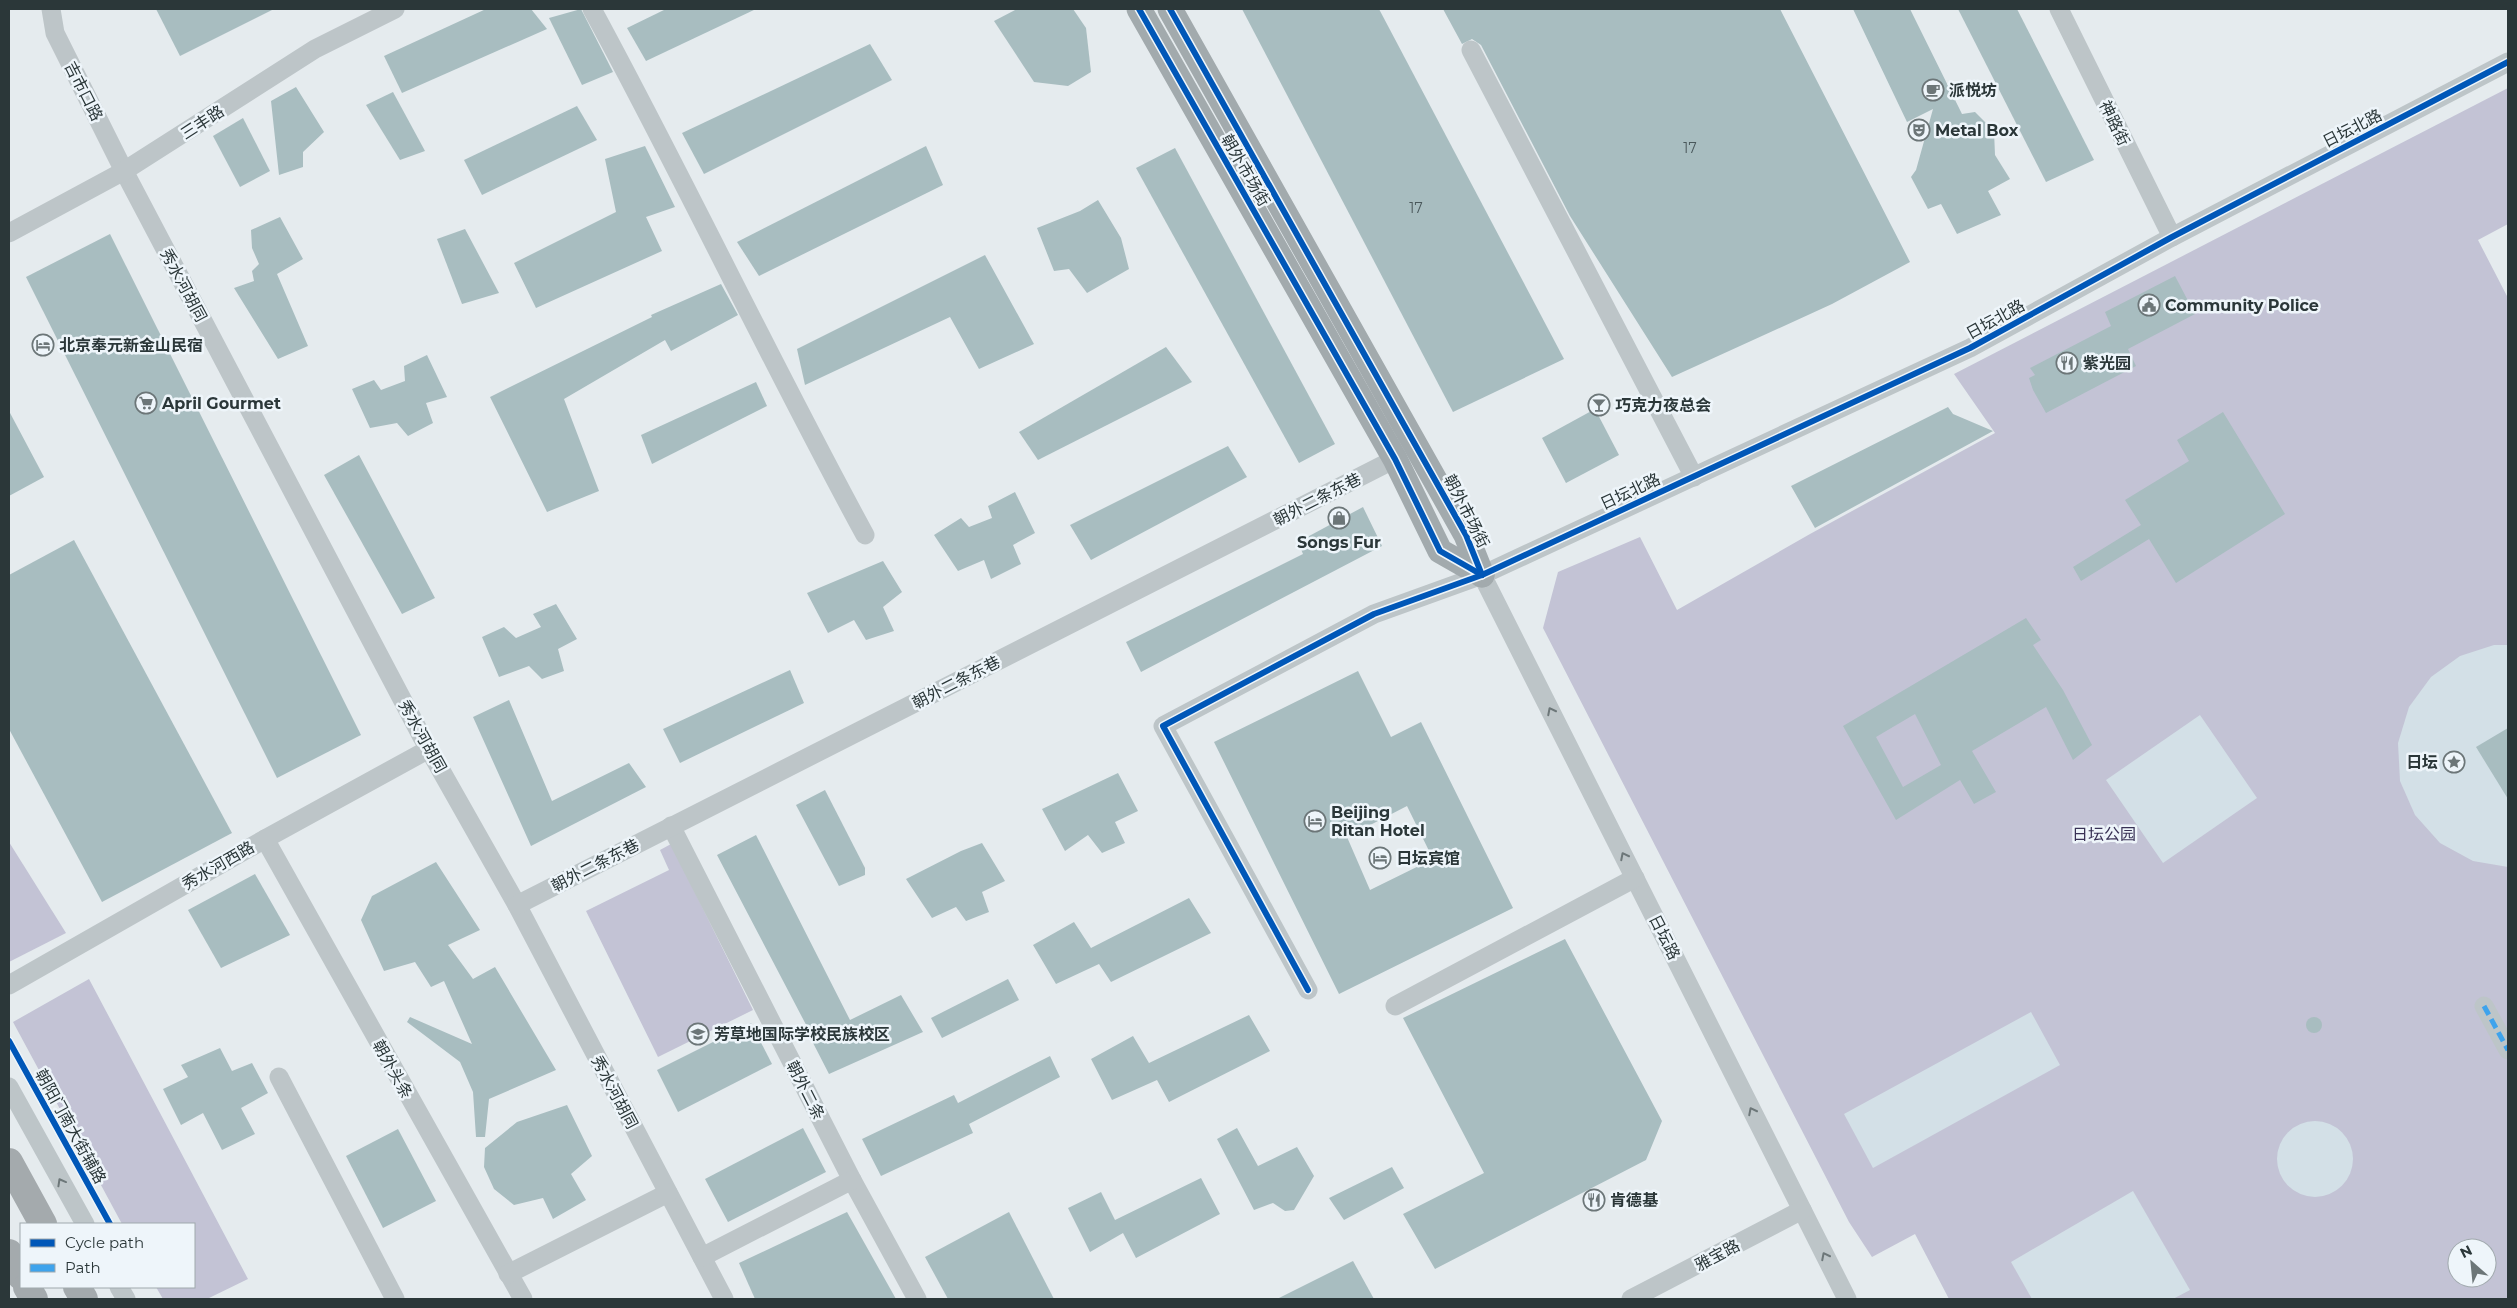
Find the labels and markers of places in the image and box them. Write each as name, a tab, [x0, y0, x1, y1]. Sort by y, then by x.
cafe icon: 派悦坊	[1921, 78, 1945, 102]
place label: 派悦坊	[1949, 81, 1997, 100]
theatre icon: Metal Box	[1907, 118, 1931, 142]
place label: Metal Box	[1935, 121, 2019, 140]
public building icon: Community Police	[2137, 293, 2161, 317]
place label: Community Police	[2165, 296, 2319, 315]
hotel icon: 北京奉元新金山民宿	[31, 333, 55, 357]
place label: 北京奉元新金山民宿	[59, 336, 203, 355]
restaurant icon: 紫光园	[2055, 351, 2079, 375]
place label: 紫光园	[2083, 354, 2131, 373]
supermarket icon: April Gourmet	[134, 391, 158, 415]
bar icon: 巧克力夜总会	[1587, 393, 1611, 417]
place label: April Gourmet	[161, 394, 281, 413]
place label: 巧克力夜总会	[1615, 396, 1711, 415]
shop icon: Songs Fur	[1327, 506, 1351, 530]
place label: Songs Fur	[1297, 533, 1381, 552]
place icon: 日坛	[2442, 750, 2466, 774]
place label: 日坛	[2406, 753, 2438, 772]
place label: Beijing Ritan Hotel	[1331, 803, 1425, 840]
hotel icon: Beijing Ritan Hotel	[1303, 809, 1327, 833]
hotel icon: 日坛宾馆	[1368, 846, 1392, 870]
place label: 日坛宾馆	[1396, 849, 1460, 868]
school or university icon: 芳草地国际学校民族校区	[686, 1022, 710, 1046]
place label: 芳草地国际学校民族校区	[714, 1025, 890, 1044]
restaurant icon: 肯德基	[1582, 1188, 1606, 1212]
place label: 肯德基	[1610, 1191, 1659, 1210]

